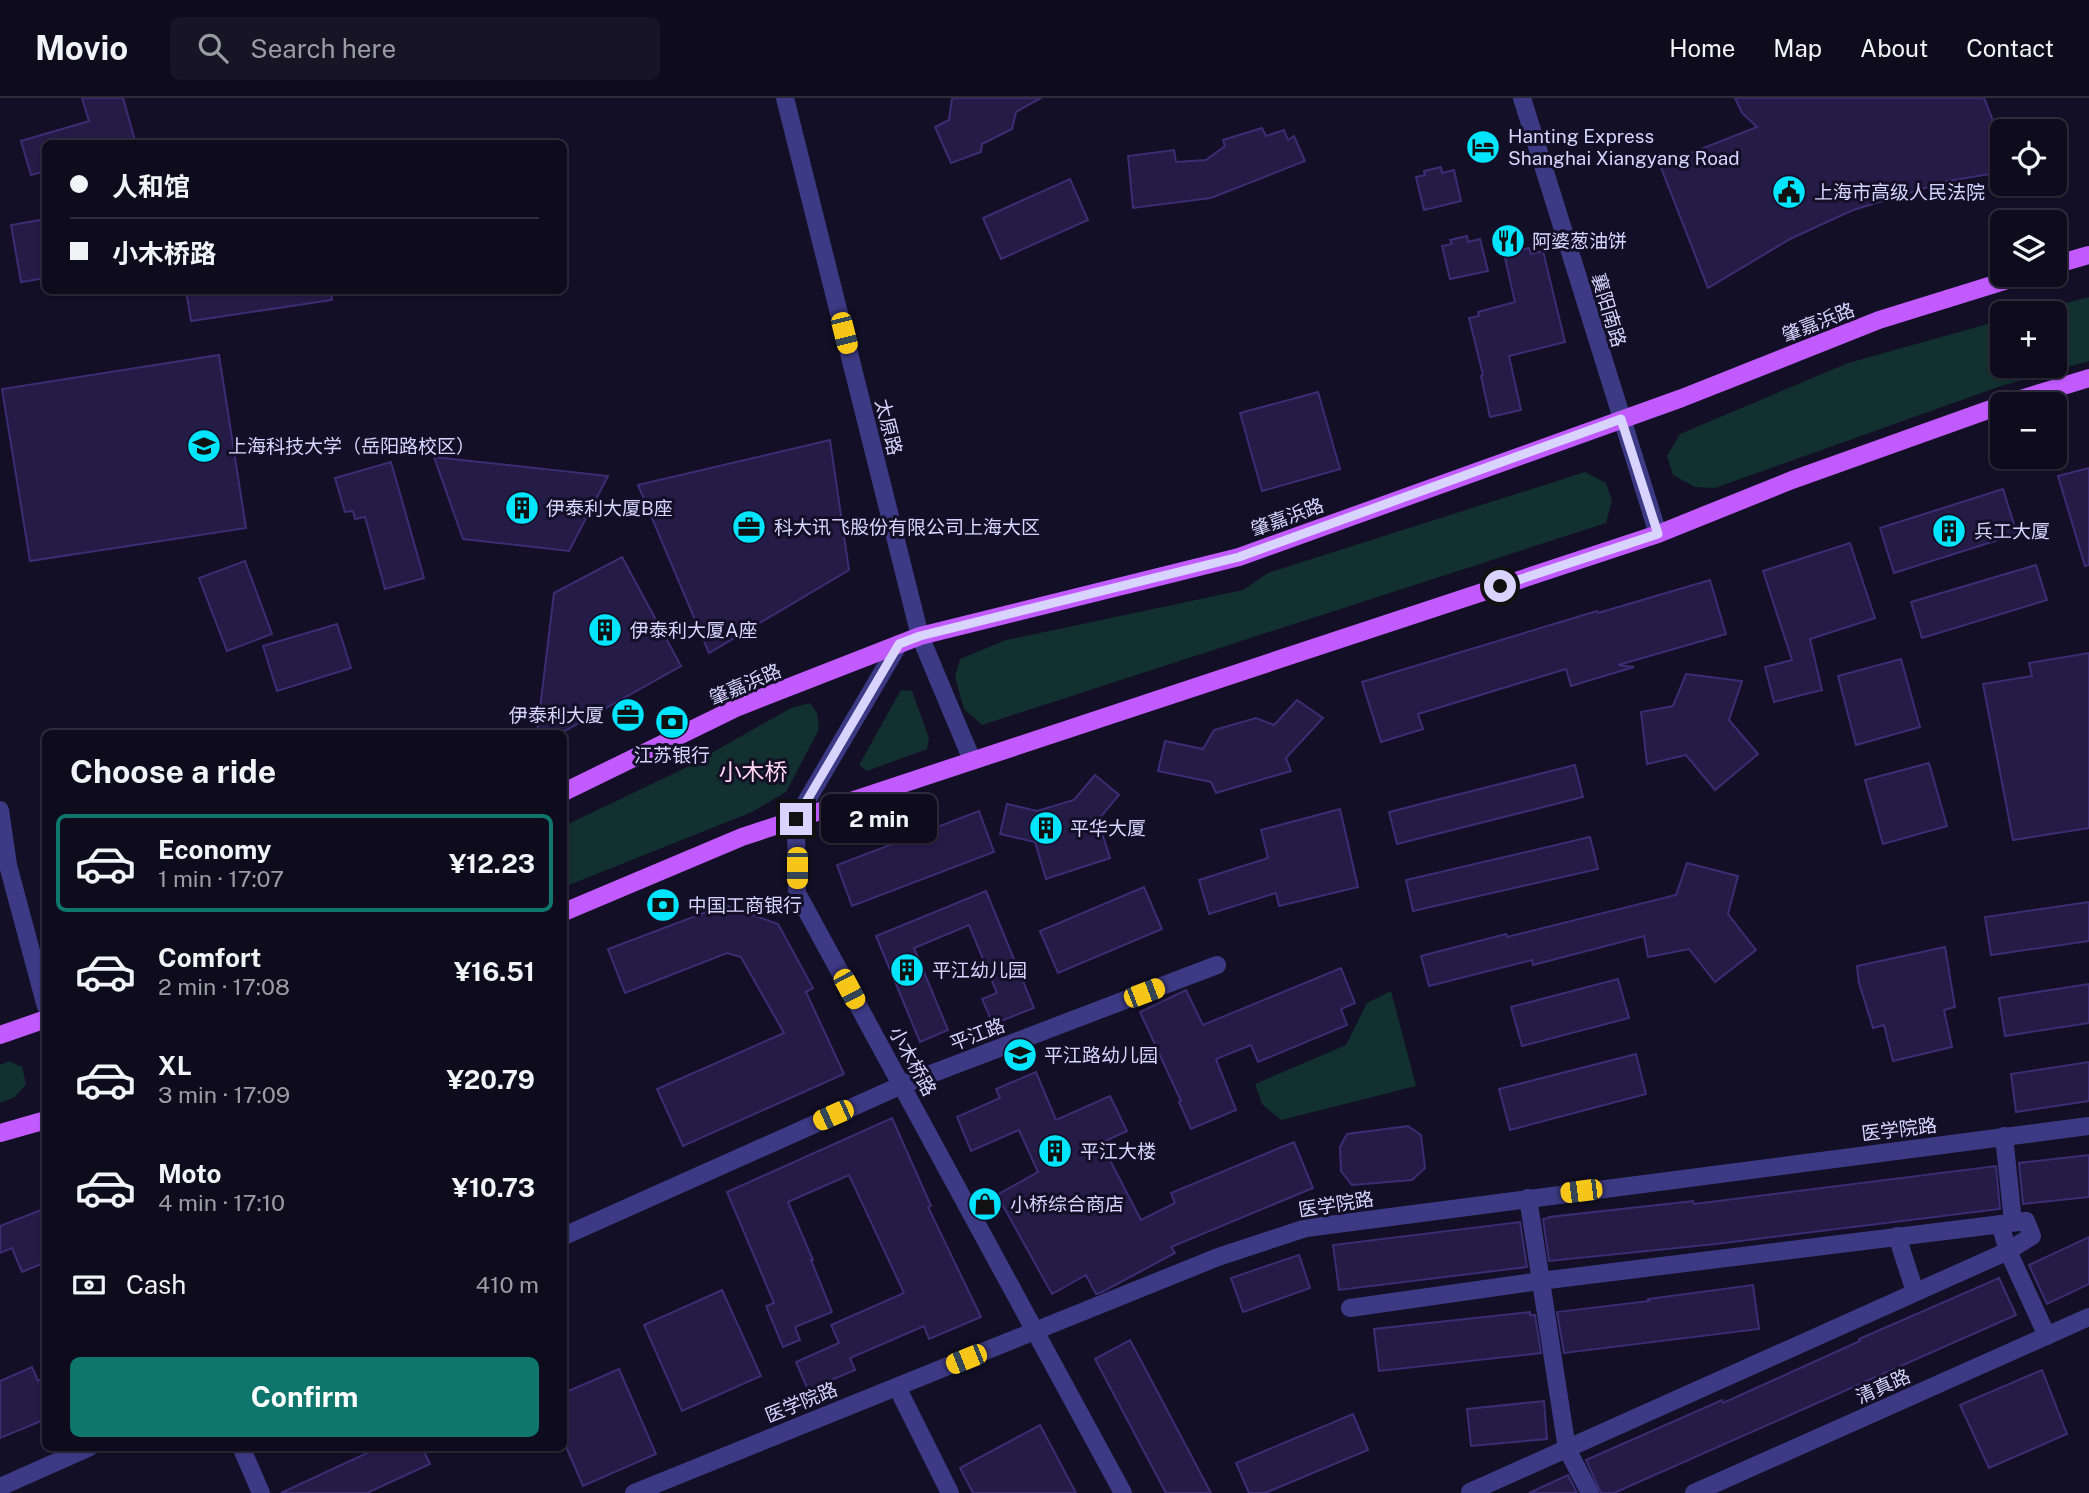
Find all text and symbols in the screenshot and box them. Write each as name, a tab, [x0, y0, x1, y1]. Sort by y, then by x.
search box	[170, 17, 660, 80]
text: Movio	[35, 29, 128, 67]
icon: search	[194, 29, 232, 67]
text: Search here	[250, 33, 396, 64]
text: Home	[1669, 34, 1735, 62]
text: Map	[1773, 34, 1822, 62]
text: About	[1860, 34, 1928, 62]
text: Contact	[1966, 34, 2054, 62]
map controls	[1990, 119, 2067, 469]
button: locate	[1990, 119, 2067, 196]
place label: Hanting Express Shanghai Xiangyang Road	[1508, 125, 1740, 169]
hotel icon: Hanting Express Shanghai Xiangyang Road	[1464, 128, 1502, 166]
text: 人和馆	[112, 171, 190, 202]
public building icon: 上海市高级人民法院	[1770, 173, 1808, 211]
place label: 上海市高级人民法院	[1814, 181, 1985, 203]
button: layers	[1990, 210, 2067, 287]
restaurant icon: 阿婆葱油饼	[1489, 222, 1527, 260]
place label: 阿婆葱油饼	[1532, 230, 1627, 252]
text: 小木桥路	[112, 238, 216, 269]
street label: 襄阳南路	[1587, 270, 1631, 350]
street label: 肇嘉浜路	[1779, 298, 1857, 346]
button: +	[1990, 301, 2067, 378]
car	[829, 310, 860, 356]
button: −	[1990, 392, 2067, 469]
street label: 太原路	[871, 397, 907, 457]
school or university icon: 上海科技大学（岳阳路校区）	[185, 427, 223, 465]
place label: 上海科技大学（岳阳路校区）	[228, 435, 475, 457]
building icon: 伊泰利大厦B座	[503, 489, 541, 527]
street label: 肇嘉浜路	[1248, 494, 1326, 540]
place label: 伊泰利大厦B座	[546, 497, 673, 519]
office icon: 科大讯飞股份有限公司上海大区	[730, 508, 768, 546]
building icon: 兵工大厦	[1930, 512, 1968, 550]
place label: 科大讯飞股份有限公司上海大区	[774, 516, 1040, 538]
place label: 兵工大厦	[1974, 520, 2050, 542]
route start	[1484, 570, 1516, 602]
building icon: 伊泰利大厦A座	[586, 611, 624, 649]
place label: 伊泰利大厦A座	[630, 619, 758, 641]
street label: 肇嘉浜路	[706, 659, 784, 709]
office icon: 伊泰利大厦	[609, 696, 647, 734]
bank icon: 江苏银行	[653, 703, 691, 741]
place label: 伊泰利大厦	[509, 704, 604, 726]
place label: 江苏银行	[634, 744, 710, 766]
text: Choose a ride	[70, 753, 276, 790]
district label: 小木桥	[719, 758, 788, 785]
callout: 2 min	[820, 794, 936, 844]
route end	[780, 803, 812, 835]
text: 2 min	[849, 805, 909, 832]
building icon: 平华大厦	[1027, 809, 1065, 847]
place label: 平华大厦	[1070, 817, 1146, 839]
icon: car	[74, 832, 137, 895]
text: Economy	[158, 834, 271, 865]
car	[787, 847, 808, 889]
text: ¥12.23	[449, 848, 535, 879]
text: 1 min · 17:07	[158, 865, 284, 892]
bank icon: 中国工商银行	[644, 886, 682, 924]
place label: 中国工商银行	[688, 894, 802, 916]
icon: car	[74, 940, 137, 1003]
text: Comfort	[158, 942, 261, 973]
building icon: 平江幼儿园	[888, 951, 926, 989]
text: ¥16.51	[454, 956, 535, 987]
place label: 平江幼儿园	[932, 959, 1027, 981]
car	[830, 966, 869, 1012]
text: 2 min · 17:08	[158, 973, 290, 1000]
car	[1121, 976, 1168, 1010]
street label: 平江路	[946, 1014, 1008, 1054]
street label: 小木桥路	[885, 1022, 941, 1100]
school or university icon: 平江路幼儿园	[1001, 1036, 1039, 1074]
place label: 平江路幼儿园	[1044, 1044, 1158, 1066]
icon: car	[74, 1048, 137, 1111]
text: XL	[158, 1050, 192, 1081]
text: ¥20.79	[447, 1064, 535, 1095]
text: 3 min · 17:09	[158, 1081, 290, 1108]
car	[810, 1097, 857, 1133]
street label: 医学院路	[1860, 1113, 1938, 1145]
building icon: 平江大楼	[1036, 1132, 1074, 1170]
place label: 平江大楼	[1080, 1140, 1156, 1162]
icon: car	[74, 1156, 137, 1219]
text: Moto	[158, 1158, 221, 1189]
text: ¥10.73	[452, 1172, 535, 1203]
car	[1559, 1178, 1604, 1204]
shop icon: 小桥综合商店	[966, 1185, 1004, 1223]
street label: 医学院路	[1297, 1187, 1375, 1221]
text: 4 min · 17:10	[158, 1189, 285, 1216]
place label: 小桥综合商店	[1010, 1193, 1124, 1215]
icon: cash	[70, 1266, 108, 1304]
text: Cash	[126, 1269, 186, 1300]
text: 410 m	[476, 1271, 539, 1298]
car	[943, 1341, 990, 1377]
button: Confirm	[70, 1357, 539, 1437]
street label: 清真路	[1852, 1364, 1914, 1408]
street label: 医学院路	[762, 1378, 840, 1426]

